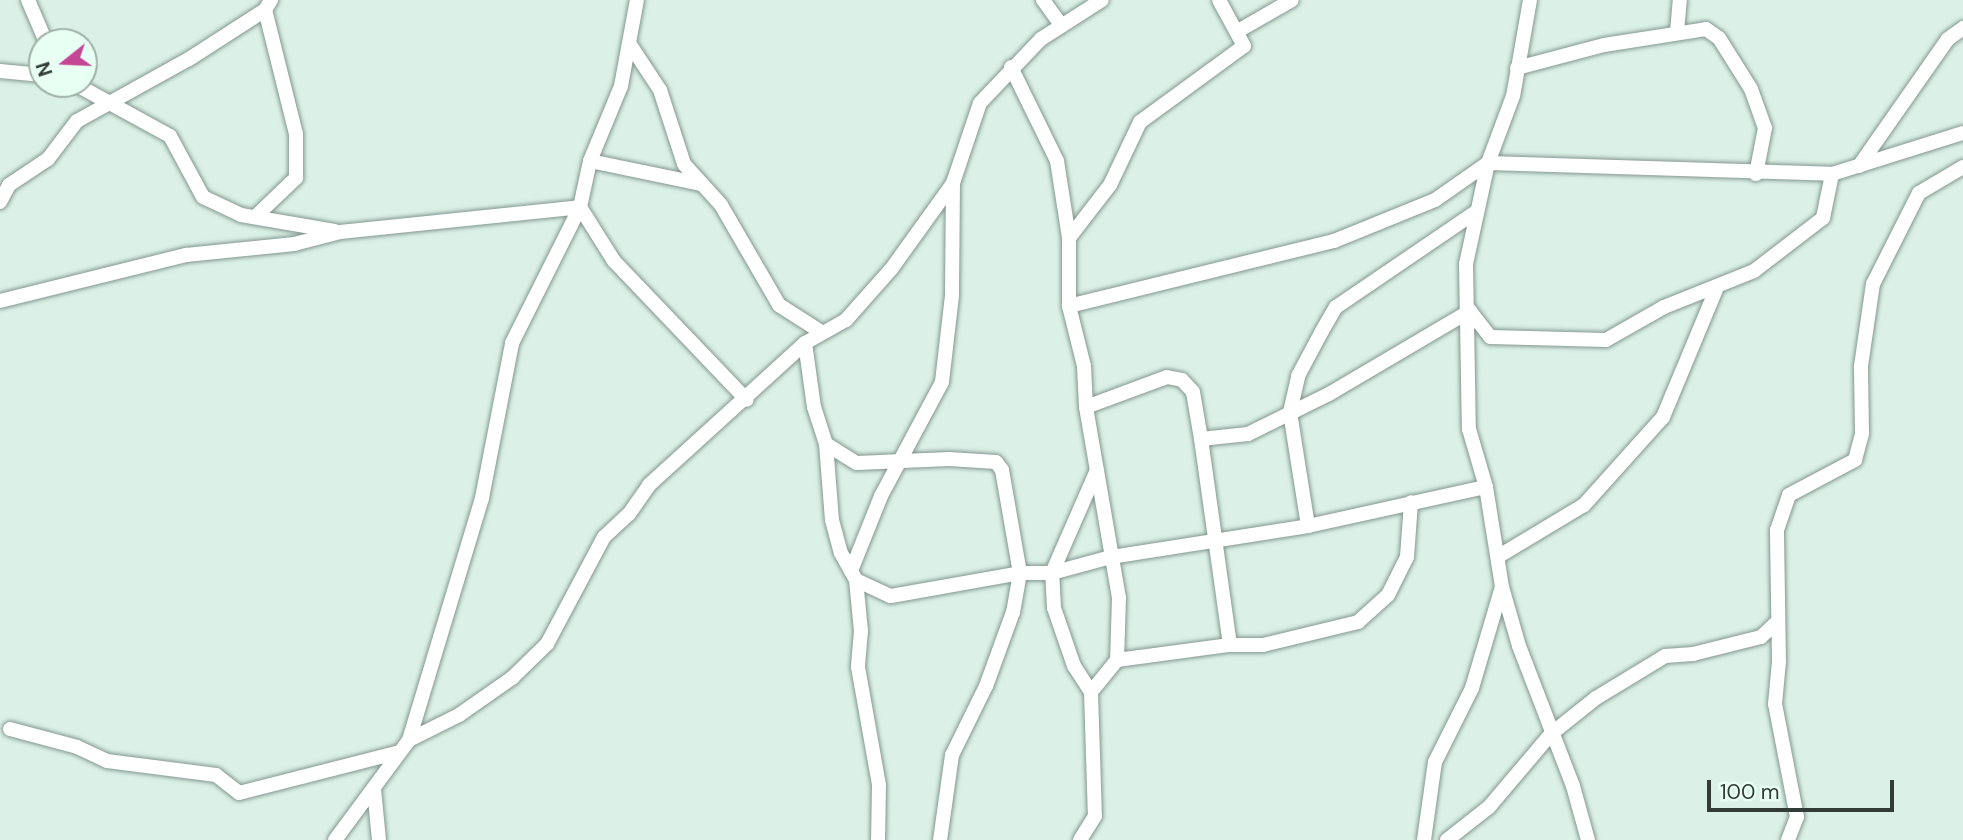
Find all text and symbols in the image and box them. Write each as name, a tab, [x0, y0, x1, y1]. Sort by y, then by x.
north arrow	[28, 28, 98, 98]
text: N	[30, 59, 58, 79]
scale bar	[1711, 766, 1898, 810]
text: 100 m	[1720, 778, 1780, 806]

